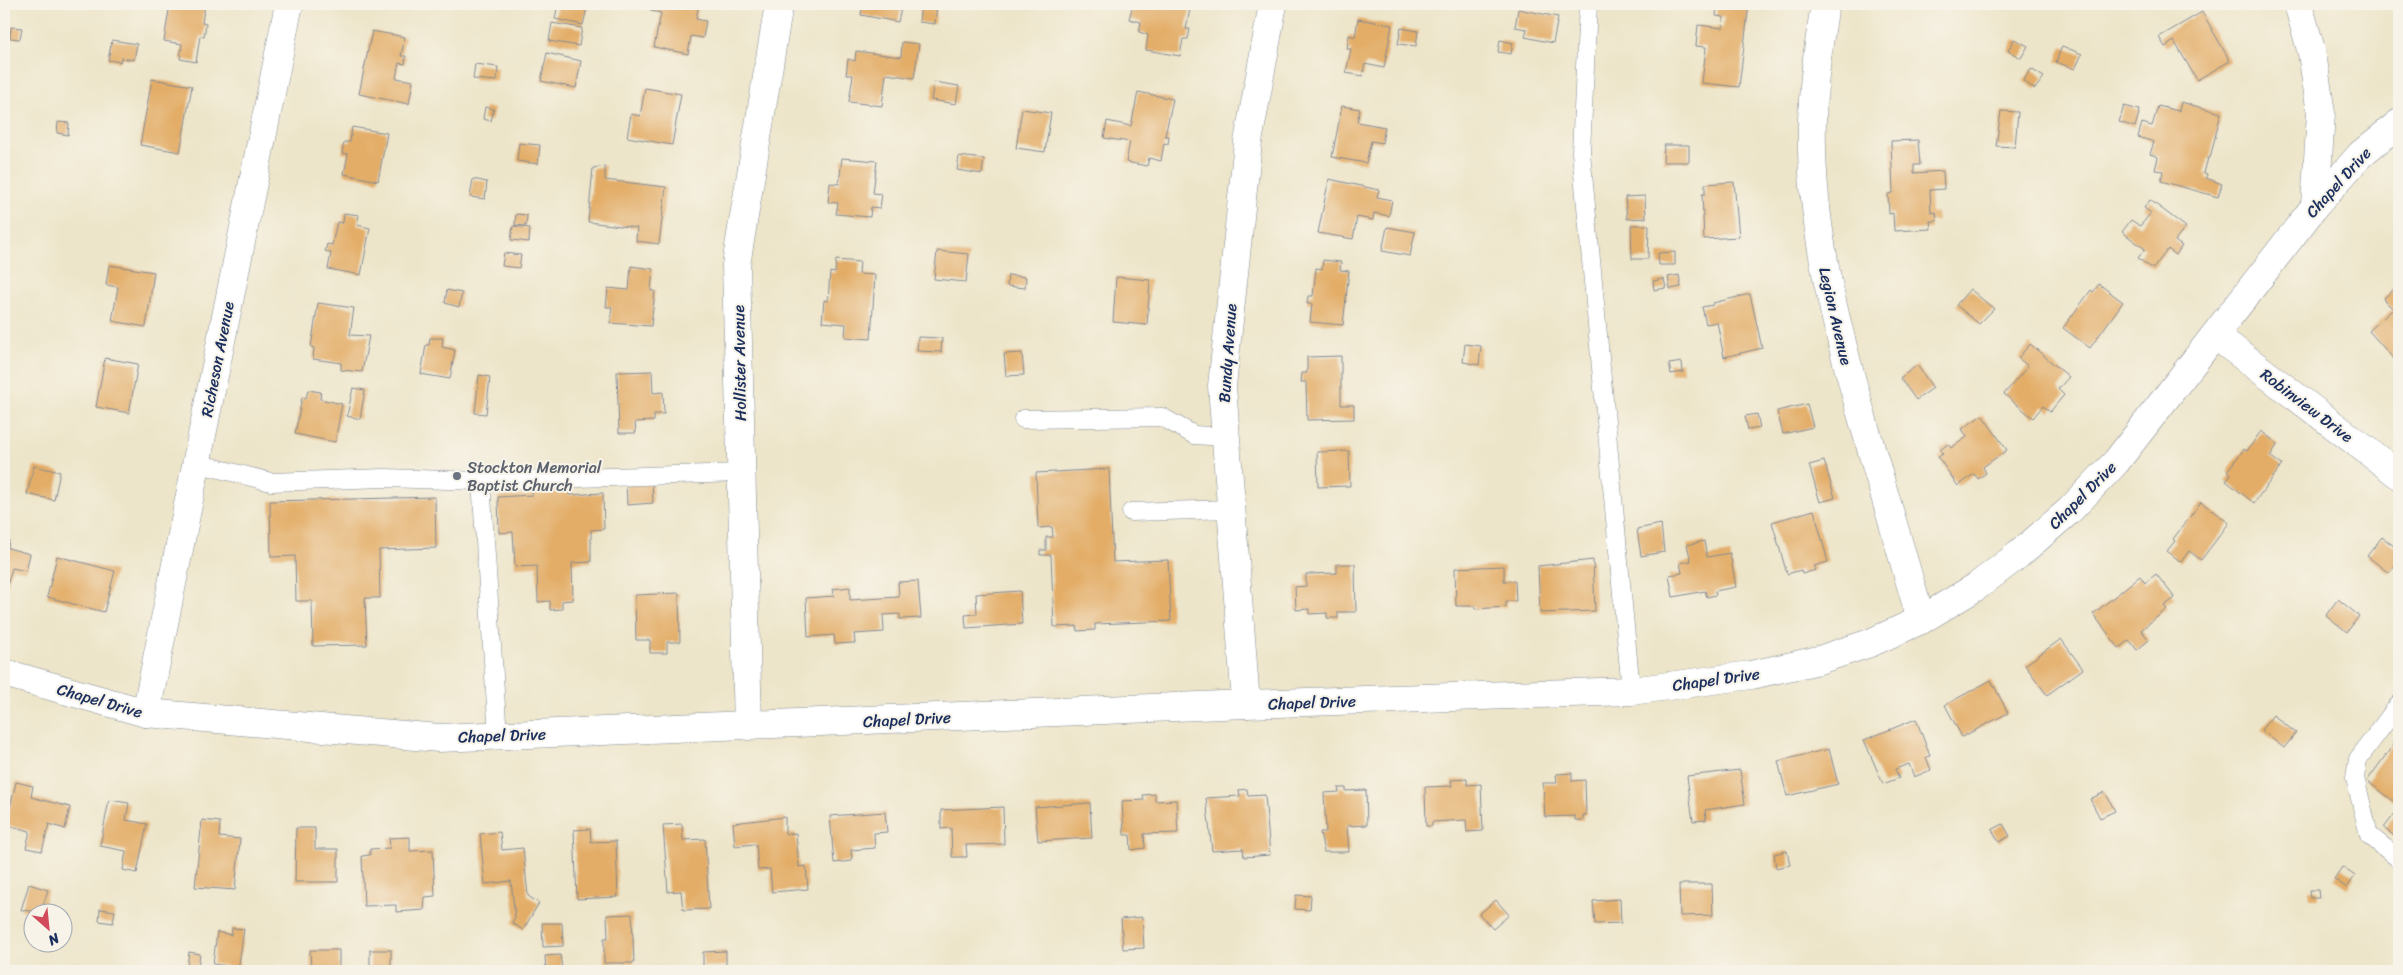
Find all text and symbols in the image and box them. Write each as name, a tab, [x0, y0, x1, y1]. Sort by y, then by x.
street label: Chapel Drive	[2298, 140, 2379, 225]
street label: Legion Avenue	[1810, 264, 1861, 368]
street label: Richeson Avenue	[192, 299, 243, 419]
street label: Bundy Avenue	[1210, 302, 1245, 404]
street label: Hollister Avenue	[724, 304, 755, 421]
street label: Robinview Drive	[2254, 361, 2360, 450]
place label: Stockton Memorial Baptist Church	[467, 453, 602, 500]
street label: Chapel Drive	[2041, 454, 2124, 537]
marker: Stockton Memorial Baptist Church	[451, 470, 463, 482]
street label: Chapel Drive	[1670, 659, 1762, 700]
street label: Chapel Drive	[54, 674, 146, 727]
street label: Chapel Drive	[1268, 686, 1357, 719]
street label: Chapel Drive	[862, 703, 952, 736]
street label: Chapel Drive	[458, 719, 547, 752]
north arrow	[22, 902, 72, 952]
text: N	[43, 925, 65, 953]

